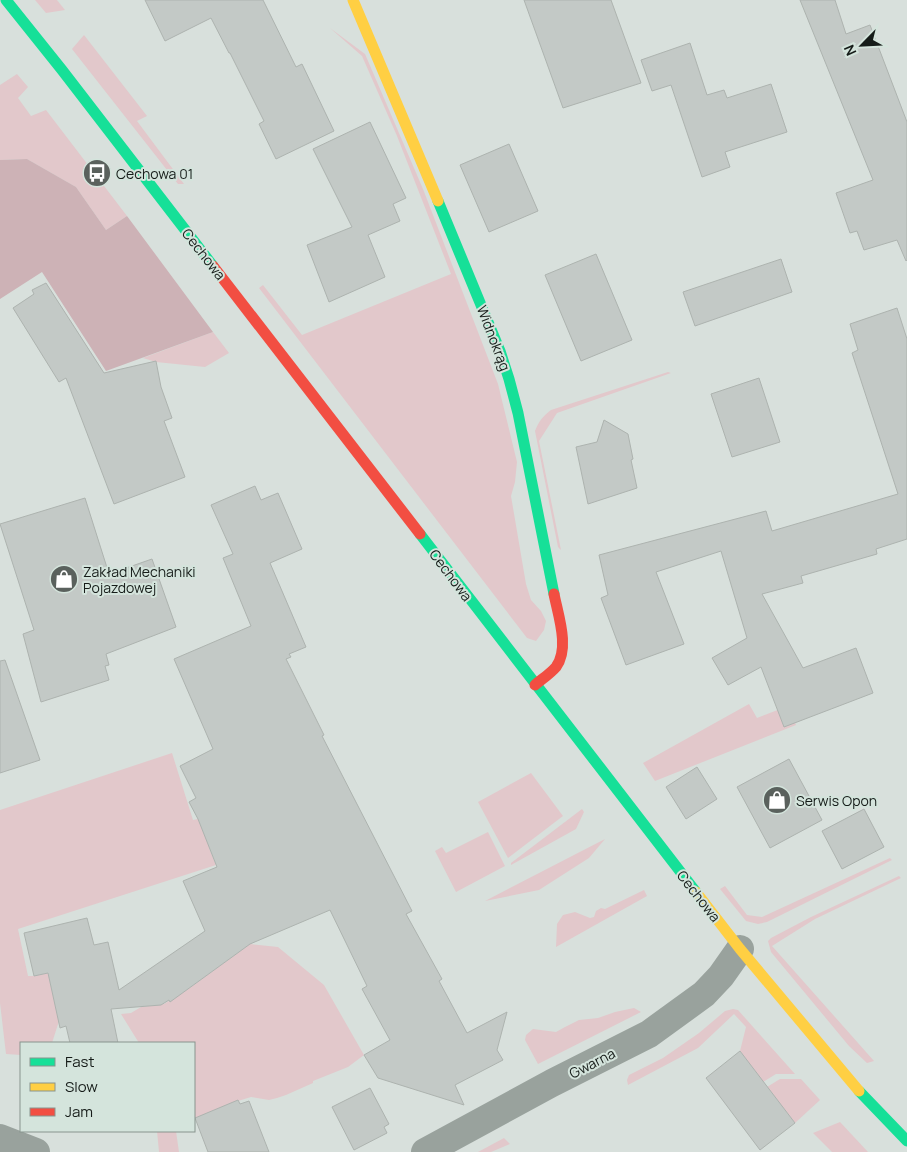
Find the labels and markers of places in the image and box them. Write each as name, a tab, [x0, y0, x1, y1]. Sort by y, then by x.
bus stop icon: Cechowa 01	[82, 158, 112, 188]
place label: Cechowa 01	[116, 164, 193, 183]
place label: Zakład Mechaniki Pojazdowej	[83, 562, 196, 597]
shop icon: Zakład Mechaniki Pojazdowej	[49, 564, 79, 594]
shop icon: Serwis Opon	[762, 785, 792, 815]
place label: Serwis Opon	[796, 791, 877, 810]

